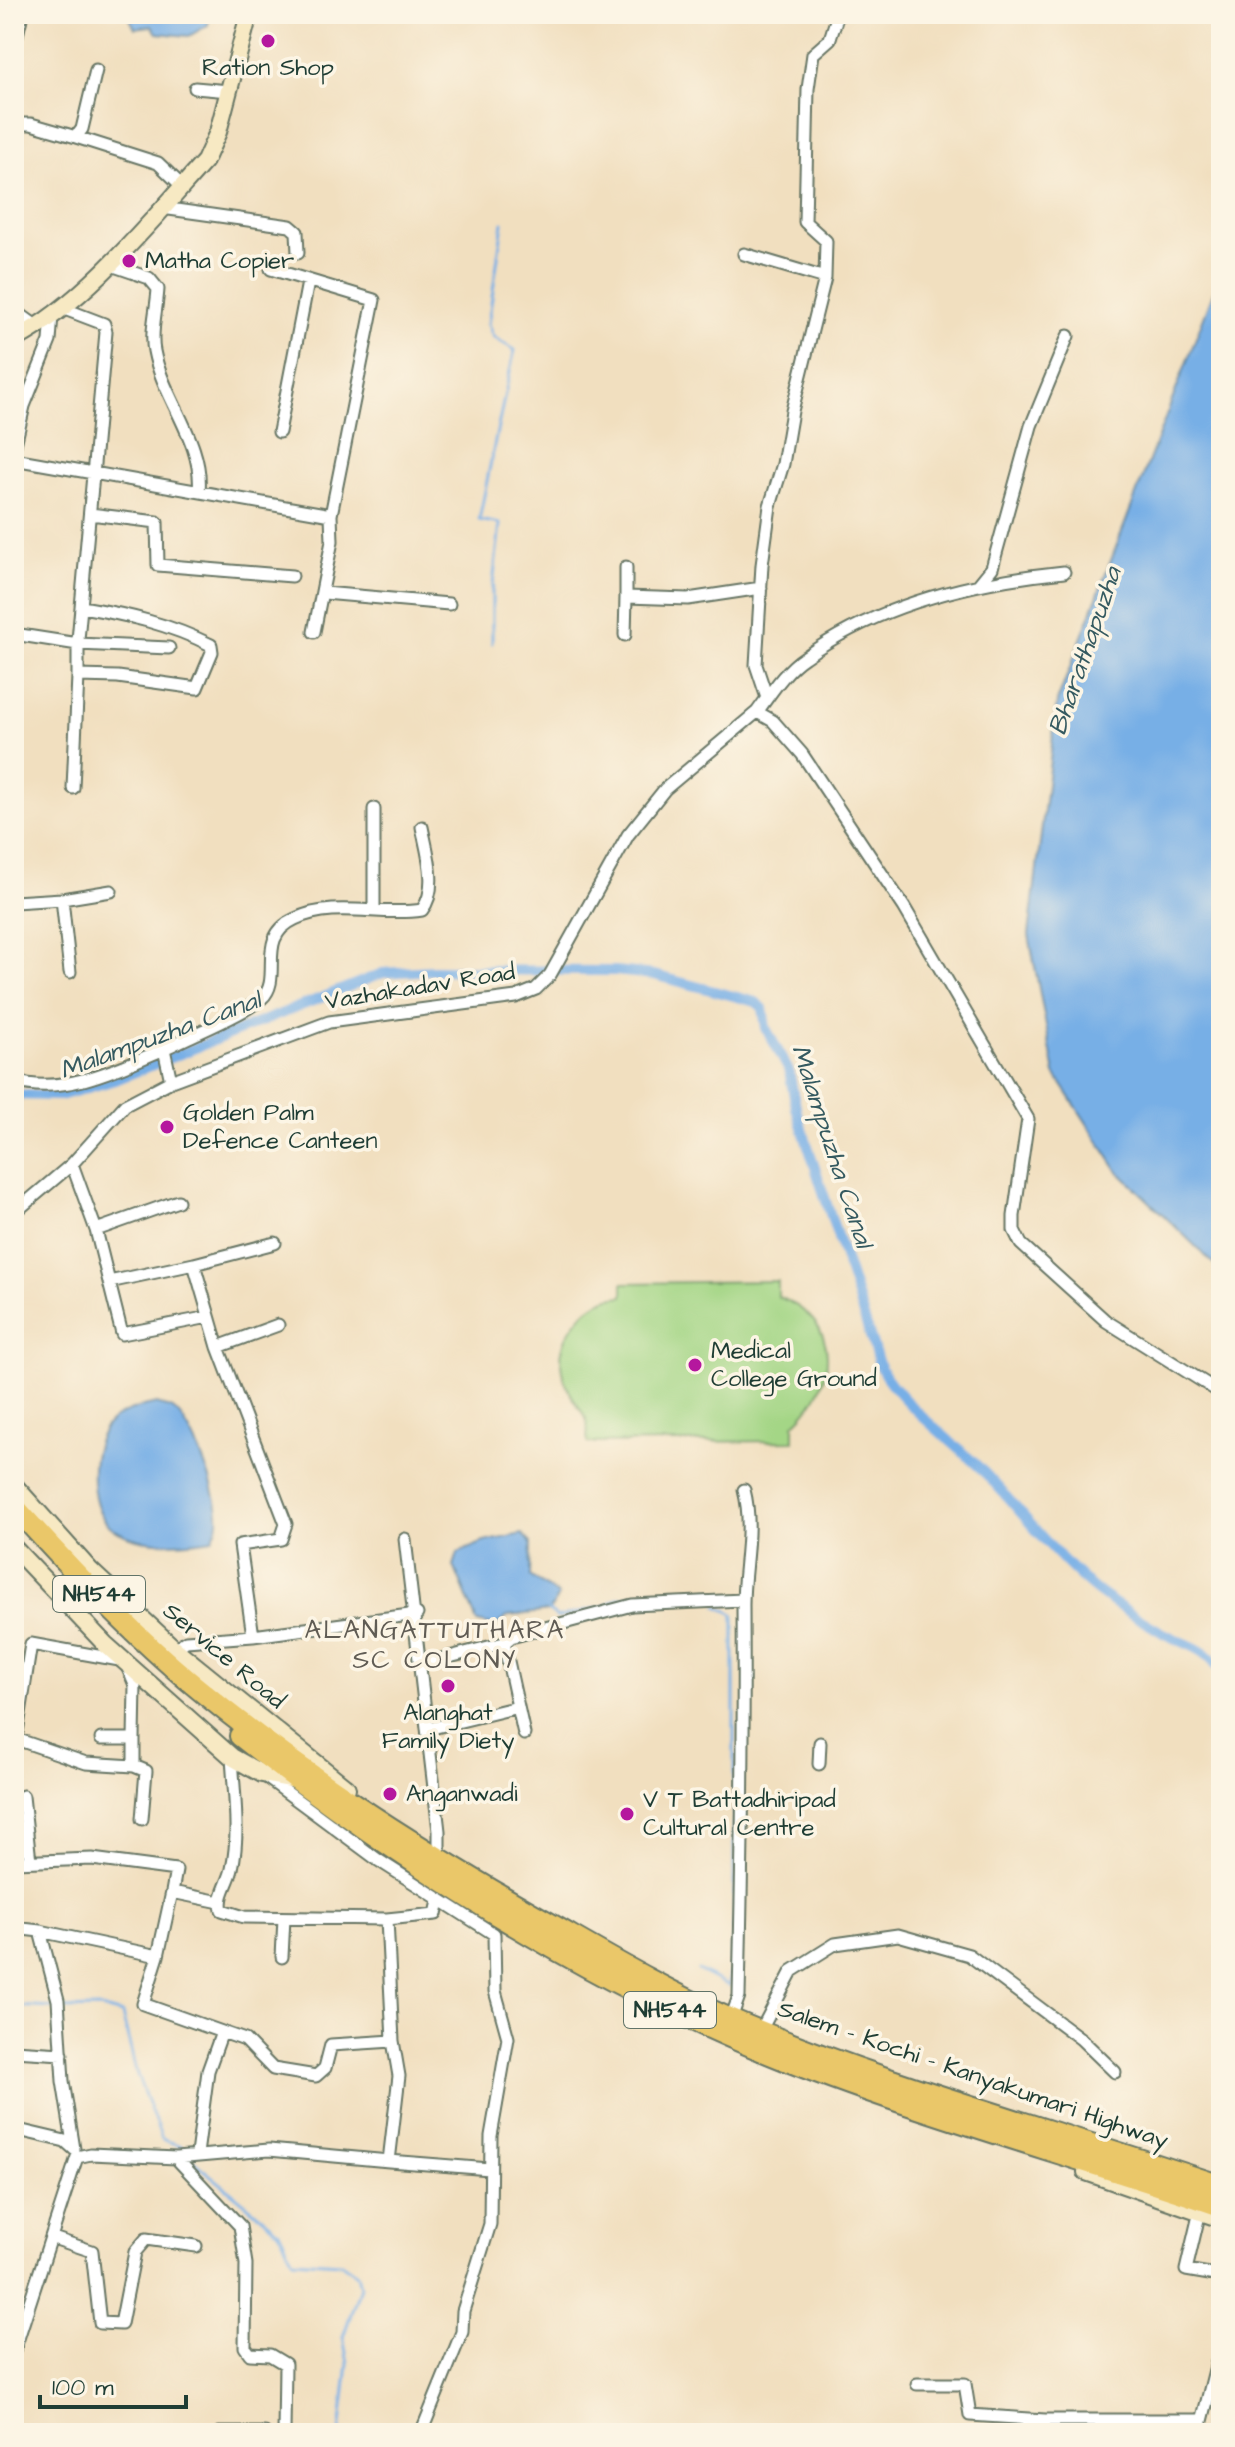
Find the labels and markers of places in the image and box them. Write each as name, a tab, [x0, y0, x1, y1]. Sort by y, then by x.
marker: Ration Shop	[259, 32, 277, 50]
place label: Ration Shop	[202, 51, 334, 85]
place label: Matha Copier	[145, 244, 294, 278]
marker: Matha Copier	[120, 252, 138, 270]
place label: Golden Palm Defence Canteen	[183, 1096, 377, 1158]
marker: Golden Palm Defence Canteen	[158, 1118, 176, 1136]
place label: Medical College Ground	[711, 1334, 877, 1397]
marker: Medical College Ground	[686, 1356, 704, 1374]
marker: Alanghat Family Diety	[439, 1677, 457, 1695]
place label: Alanghat Family Diety	[382, 1696, 514, 1759]
place label: Anganwadi	[406, 1777, 518, 1812]
place label: V T Battadhiripad Cultural Centre	[643, 1783, 836, 1845]
marker: Anganwadi	[381, 1785, 399, 1803]
marker: V T Battadhiripad Cultural Centre	[618, 1805, 636, 1823]

